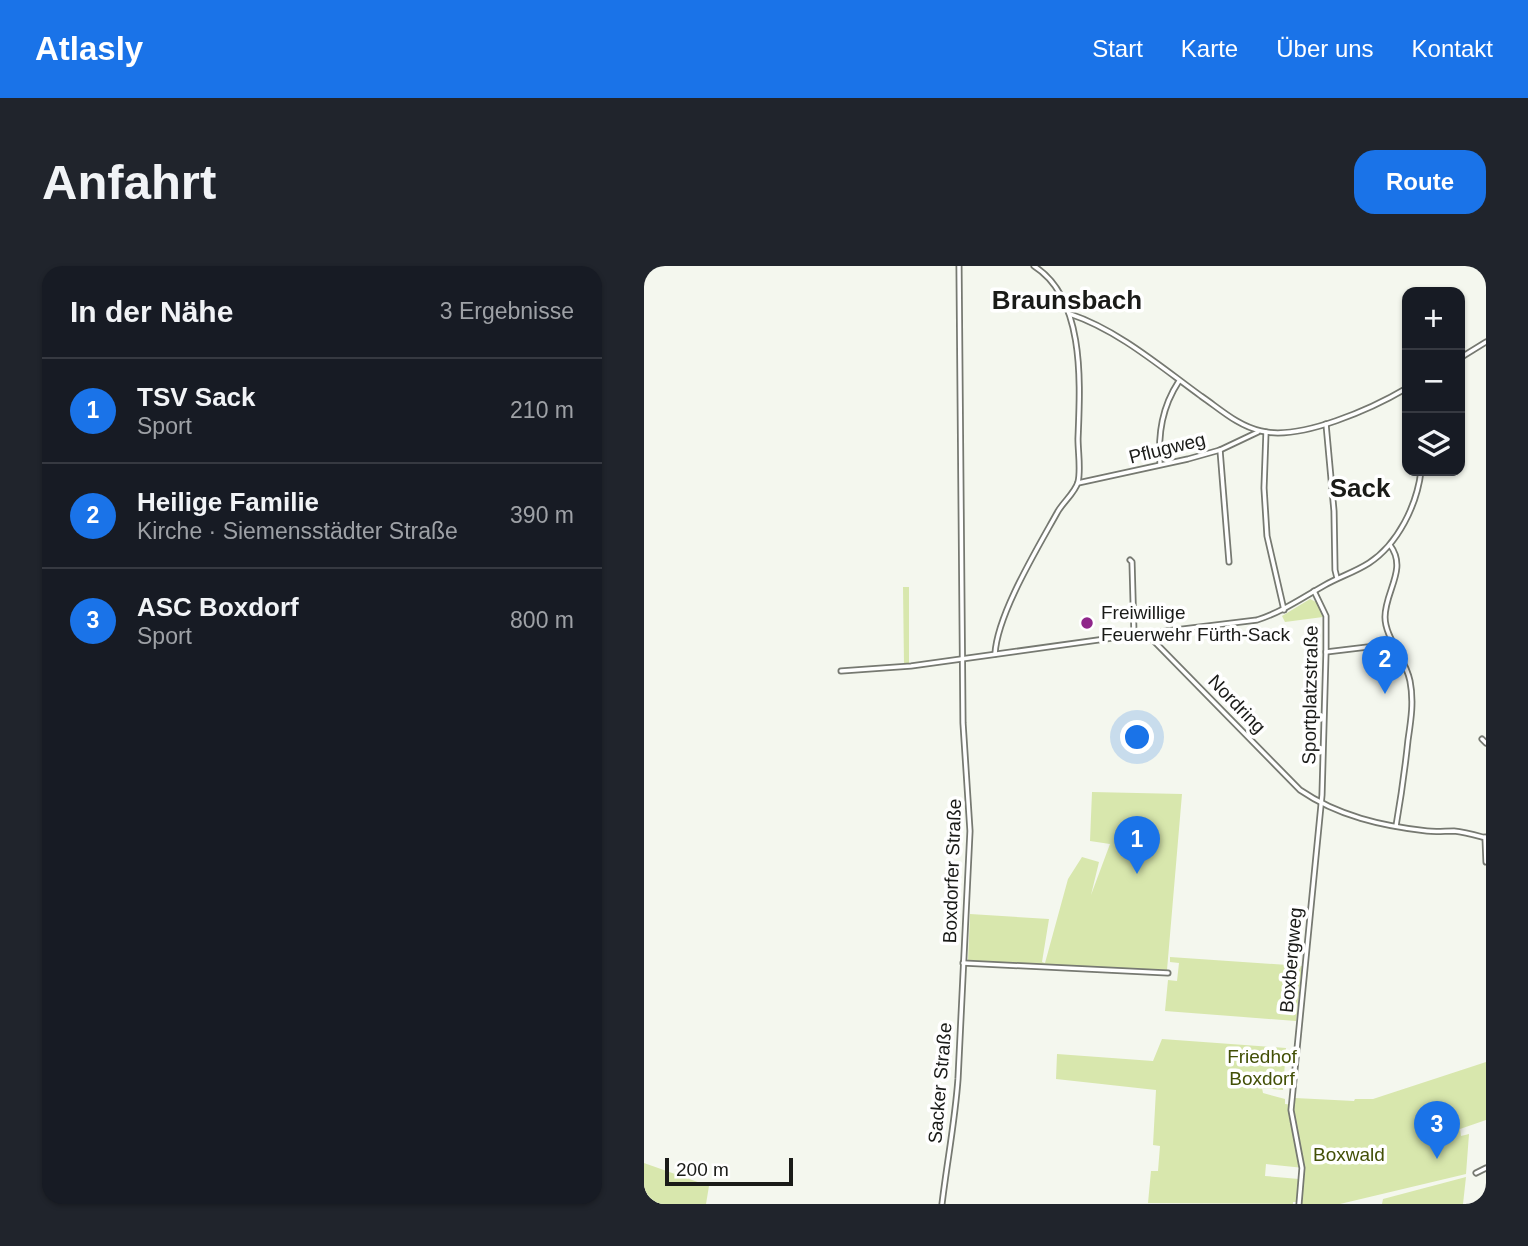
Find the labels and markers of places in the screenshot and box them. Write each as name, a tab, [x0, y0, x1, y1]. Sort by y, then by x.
place label: Freiwillige Feuerwehr Fürth-Sack	[1101, 602, 1291, 645]
marker: Freiwillige Feuerwehr Fürth-Sack	[1079, 615, 1095, 631]
pin: 2	[1362, 636, 1408, 694]
pin: 1	[1114, 816, 1160, 874]
pin: 3	[1414, 1101, 1460, 1159]

